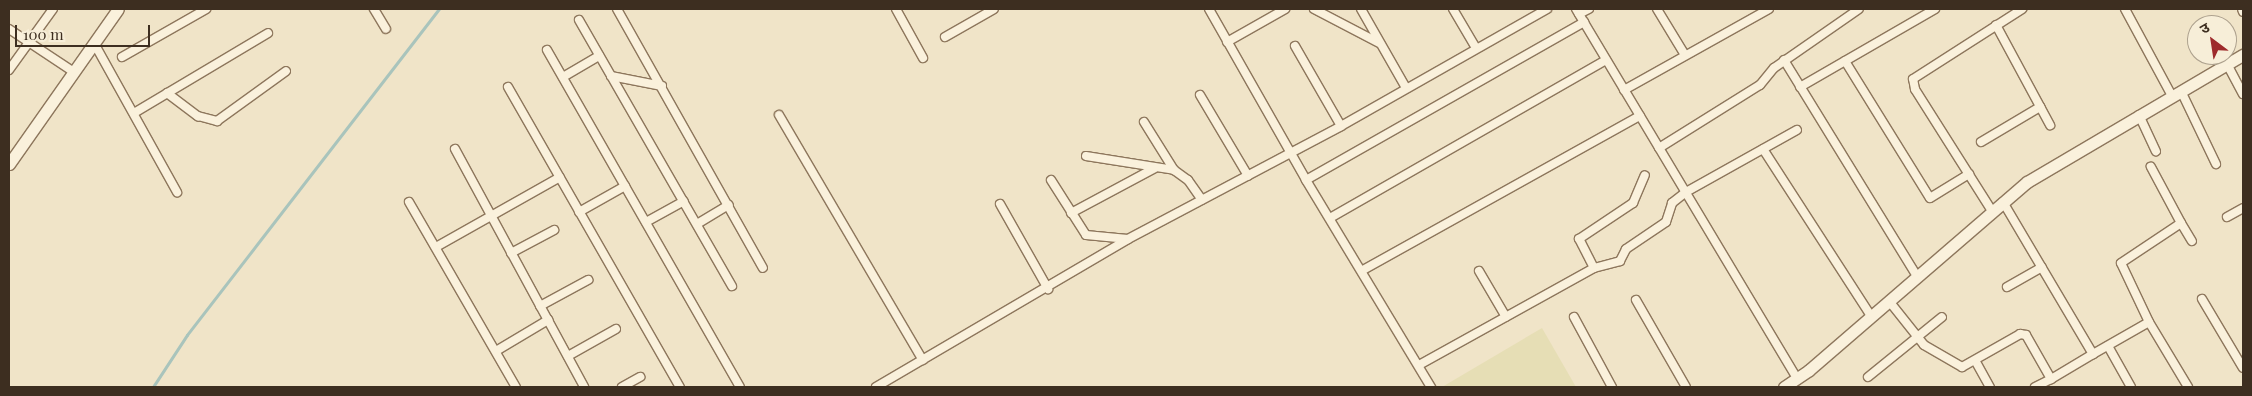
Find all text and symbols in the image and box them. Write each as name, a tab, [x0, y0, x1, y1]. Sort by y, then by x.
scale bar	[18, 15, 152, 47]
north arrow	[2187, 15, 2237, 65]
text: उ	[2196, 17, 2213, 38]
text: 100 m	[23, 24, 64, 44]

